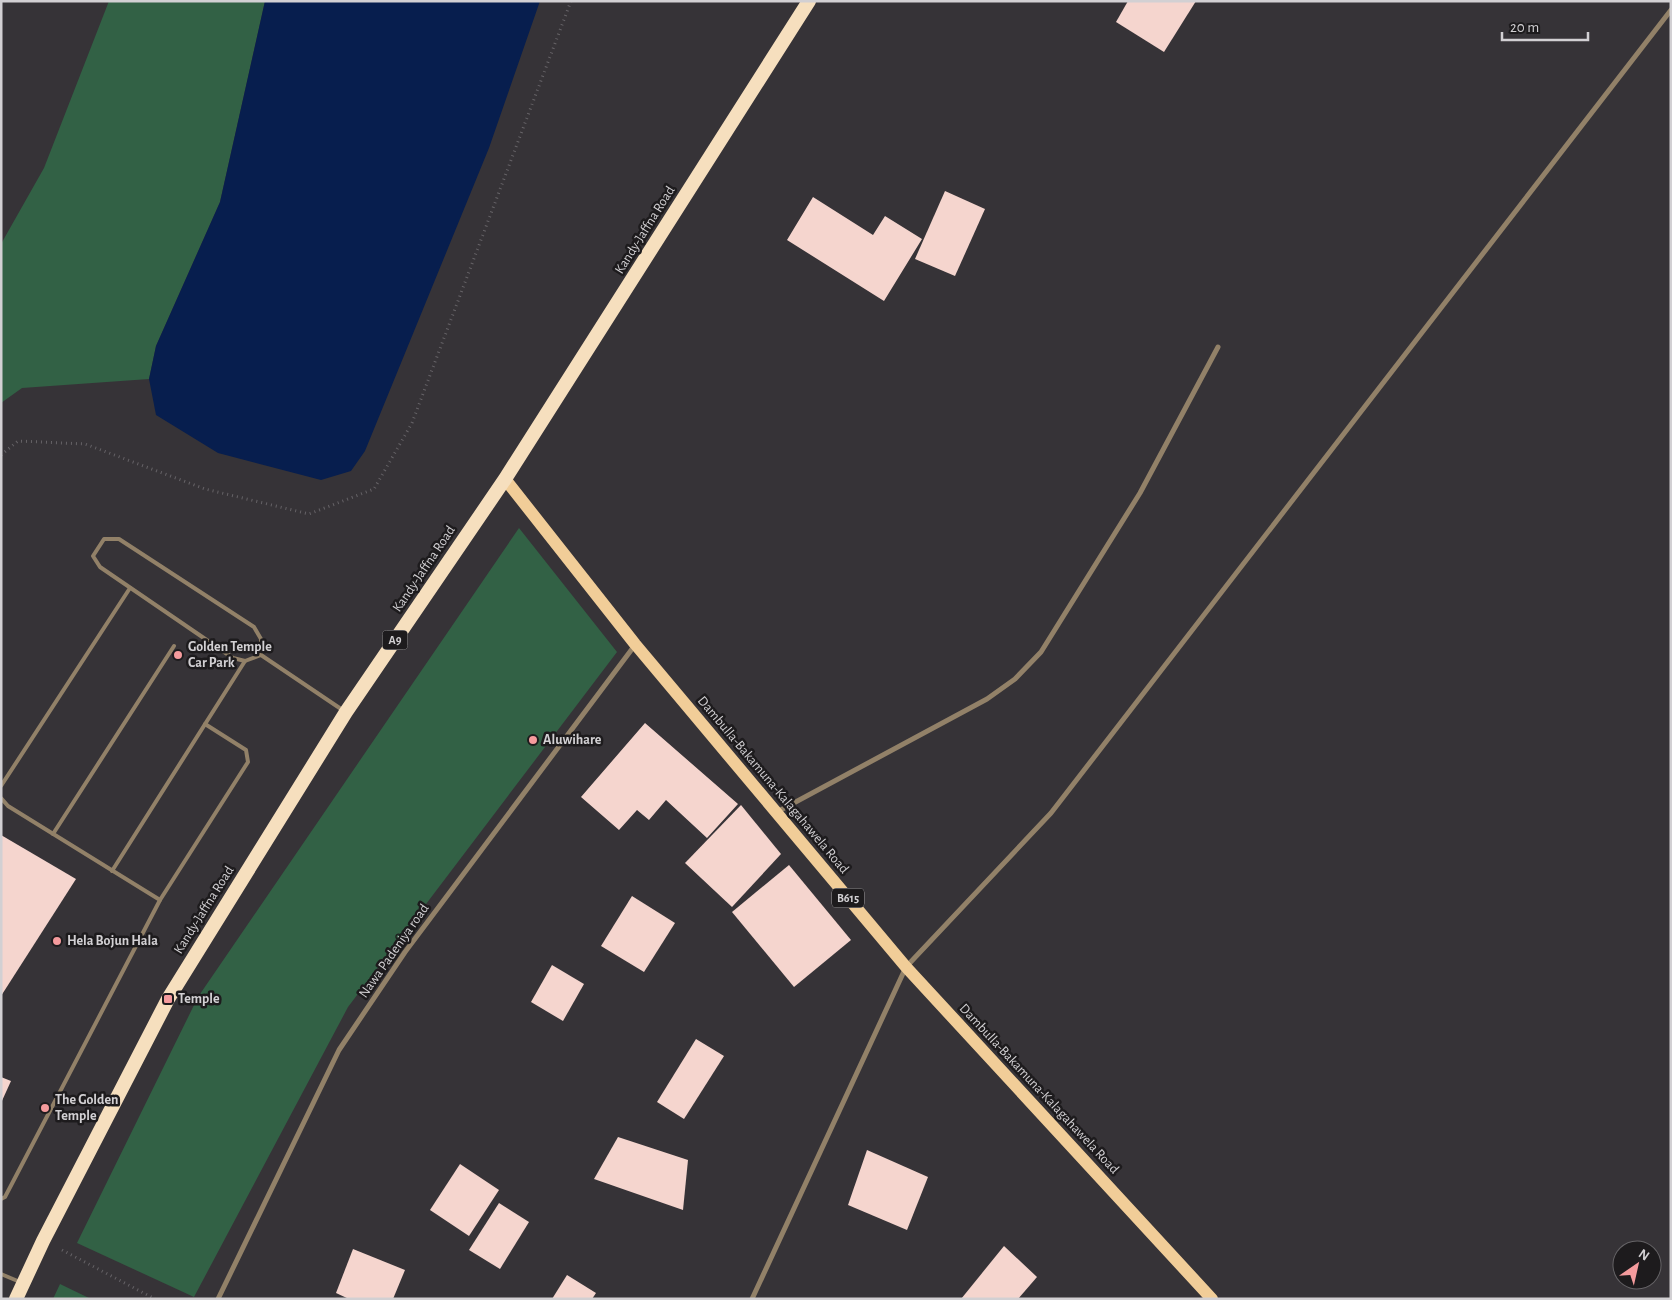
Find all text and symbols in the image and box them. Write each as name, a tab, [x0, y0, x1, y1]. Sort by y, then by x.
scale bar	[1502, 10, 1588, 42]
text: 20 m	[1510, 20, 1539, 35]
street label: Kandy-Jaffna Road	[612, 184, 678, 276]
street label: Kandy-Jaffna Road	[390, 523, 458, 615]
road number: A9	[382, 630, 408, 650]
place label: Golden Temple Car Park	[188, 640, 272, 670]
marker: Golden Temple Car Park	[172, 649, 184, 661]
street label: Dambulla-Bakamuna-Kalagahawela Road	[695, 694, 851, 876]
place label: Aluwihare	[543, 733, 602, 747]
marker: Aluwihare	[527, 734, 539, 746]
street label: Kandy-Jaffna Road	[171, 864, 237, 956]
road number: B615	[832, 888, 864, 908]
street label: Nawa Padeniya road	[356, 902, 432, 1000]
place label: Hela Bojun Hala	[67, 934, 158, 948]
marker: Hela Bojun Hala	[51, 935, 63, 947]
place label: Temple	[178, 992, 220, 1006]
marker: Temple	[162, 993, 174, 1005]
street label: Dambulla-Bakamuna-Kalagahawela Road	[957, 1001, 1121, 1177]
place label: The Golden Temple	[55, 1093, 118, 1123]
marker: The Golden Temple	[39, 1102, 51, 1114]
north arrow	[1612, 1240, 1662, 1290]
text: N	[1636, 1247, 1652, 1264]

